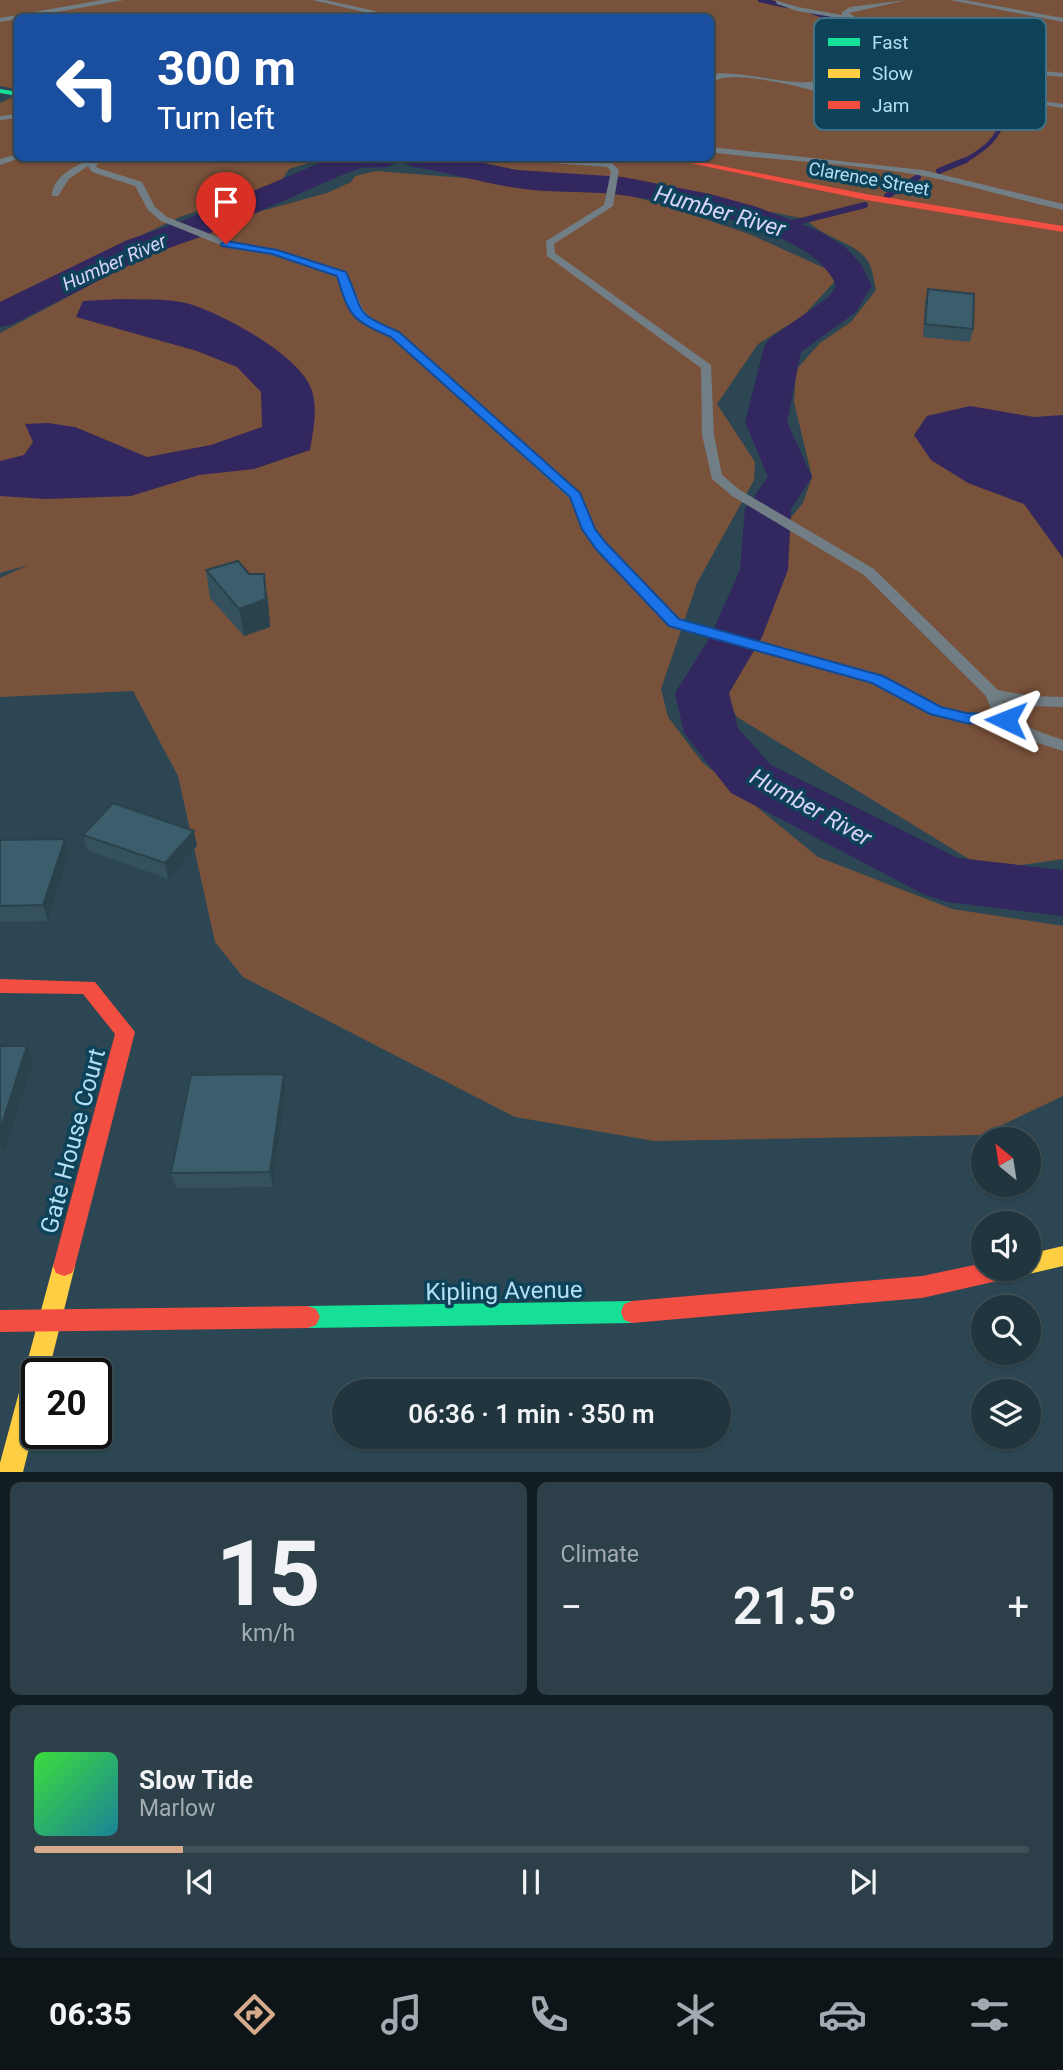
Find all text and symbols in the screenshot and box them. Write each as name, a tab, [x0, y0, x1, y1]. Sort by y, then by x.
legend	[814, 18, 1046, 130]
text: Fast	[872, 31, 909, 54]
text: 300 m	[157, 40, 296, 97]
icon: left	[42, 42, 133, 133]
text: Slow	[872, 62, 913, 85]
text: Jam	[872, 94, 909, 117]
text: Turn left	[157, 99, 275, 137]
street label: Clarence Street	[807, 158, 931, 199]
pin	[196, 172, 256, 244]
water label: Humber River	[651, 180, 790, 243]
icon: arrive	[207, 183, 245, 221]
water label: Humber River	[59, 229, 170, 296]
position arrow	[969, 683, 1043, 757]
water label: Humber River	[745, 763, 877, 853]
street label: Gate House Court	[35, 1045, 111, 1236]
north arrow	[971, 1127, 1041, 1197]
map controls	[971, 1127, 1041, 1449]
button: sound	[971, 1211, 1041, 1281]
street label: Kipling Avenue	[425, 1276, 583, 1306]
button: search	[971, 1295, 1041, 1365]
speed limit sign: 20	[21, 1358, 112, 1449]
button: layers	[971, 1379, 1041, 1449]
text: 06:36 · 1 min · 350 m	[408, 1399, 655, 1429]
text: 15	[216, 1521, 320, 1627]
text: Climate	[561, 1541, 639, 1568]
text: 21.5°	[733, 1576, 857, 1637]
text: −	[561, 1585, 582, 1629]
text: +	[1007, 1585, 1029, 1629]
text: km/h	[241, 1620, 295, 1647]
text: Slow Tide	[139, 1765, 253, 1795]
text: Marlow	[139, 1795, 215, 1822]
icon: previous	[181, 1863, 219, 1901]
icon: pause	[512, 1863, 550, 1901]
icon: next	[844, 1863, 882, 1901]
icon: directions	[230, 1990, 279, 2039]
icon: music	[377, 1990, 426, 2039]
icon: phone	[524, 1990, 573, 2039]
icon: climate	[671, 1990, 720, 2039]
icon: car	[818, 1990, 867, 2039]
icon: filters	[965, 1990, 1014, 2039]
text: 06:35	[49, 1995, 131, 2033]

